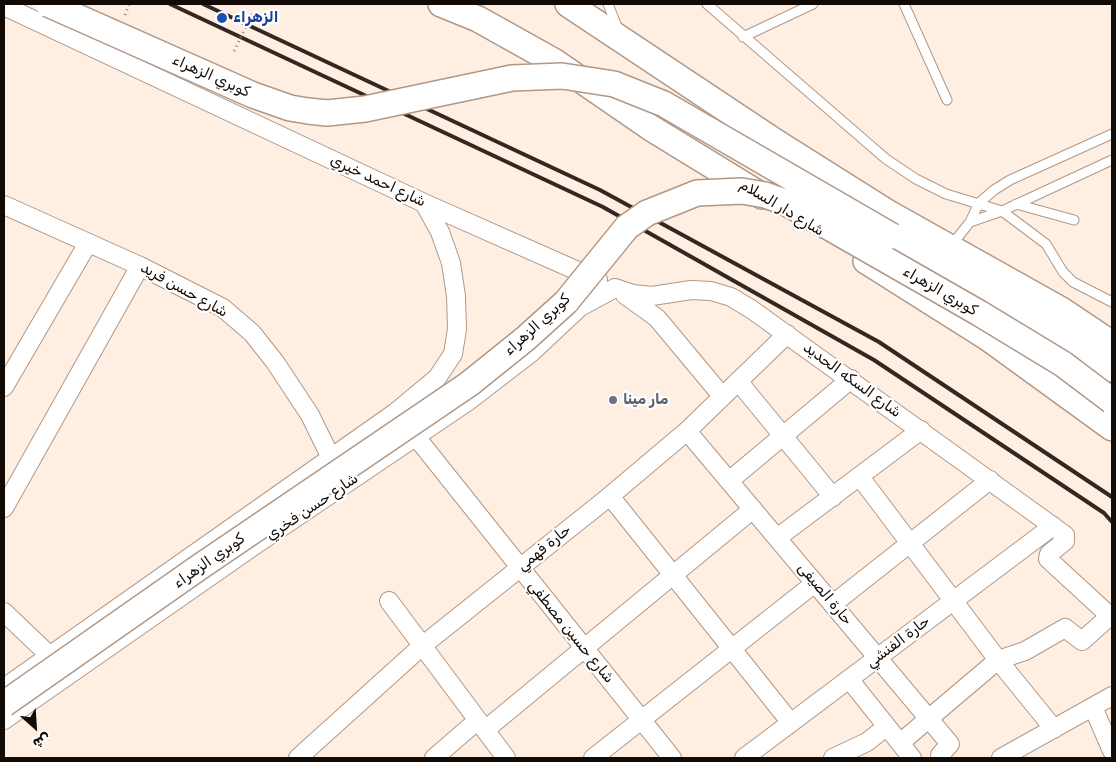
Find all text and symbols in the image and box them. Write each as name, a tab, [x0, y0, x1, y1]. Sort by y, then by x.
place label: الزهراء	[233, 9, 278, 27]
marker: الزهراء	[215, 11, 229, 25]
street label: كوبري الزهراء	[169, 51, 253, 101]
street label: شارع احمد خيري	[327, 151, 429, 211]
street label: شارع دار السلام	[737, 176, 827, 240]
street label: شارع حسن فريد	[137, 259, 231, 321]
street label: كوبري الزهراء	[899, 262, 981, 320]
street label: كوبري الزهراء	[500, 290, 574, 360]
street label: شارع السكه الحديد	[799, 338, 905, 422]
place label: مار مينا	[623, 391, 668, 409]
marker: مار مينا	[607, 394, 619, 406]
street label: شارع حسن فخري	[262, 470, 362, 544]
street label: حارة فهمي	[513, 521, 575, 575]
street label: كوبري الزهراء	[170, 530, 248, 592]
street label: حارة الصيفى	[794, 559, 856, 629]
street label: شارع حسين مصطفي	[524, 577, 618, 687]
street label: حارة الفنشي	[862, 612, 934, 672]
north arrow	[10, 702, 60, 752]
text: ش	[30, 729, 53, 752]

